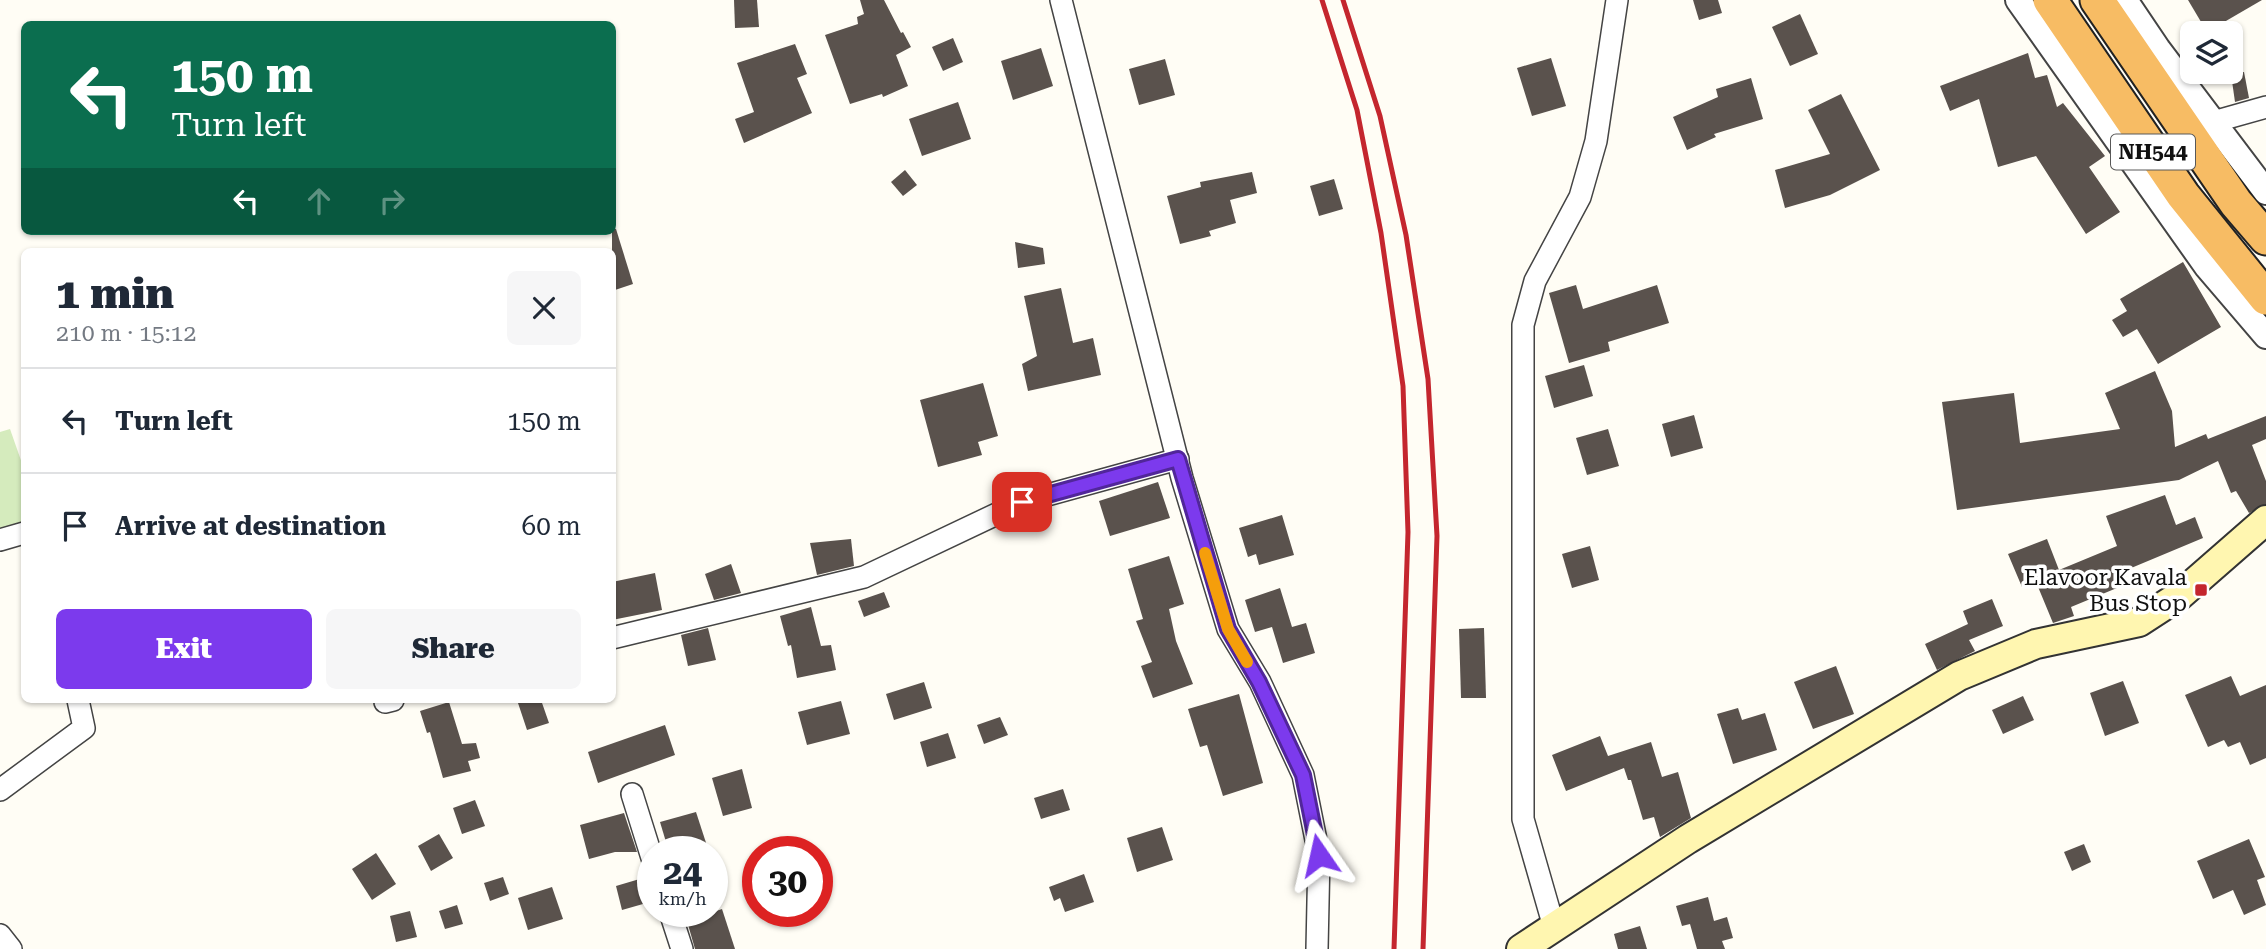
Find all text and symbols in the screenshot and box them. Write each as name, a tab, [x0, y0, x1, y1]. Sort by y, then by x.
map controls	[2180, 21, 2243, 84]
button: layers	[2180, 21, 2243, 84]
text: 150 m	[171, 47, 313, 104]
icon: left	[56, 49, 147, 140]
text: Turn left	[171, 106, 306, 144]
road number: NH544	[2111, 134, 2195, 170]
icon: left	[227, 182, 265, 220]
icon: ahead	[300, 182, 338, 220]
icon: right	[373, 182, 411, 220]
text: 1 min	[56, 269, 174, 318]
button: close	[507, 271, 581, 345]
text: 210 m · 15:12	[56, 320, 196, 347]
icon: left	[56, 402, 94, 440]
text: Turn left	[115, 406, 233, 436]
text: 150 m	[507, 406, 581, 436]
pin	[992, 472, 1052, 532]
icon: arrive	[1003, 483, 1041, 521]
icon: arrive	[56, 507, 94, 545]
text: Arrive at destination	[115, 511, 386, 541]
text: 60 m	[522, 511, 581, 541]
place label: Elavoor Kavala Bus Stop	[2024, 564, 2188, 617]
marker: Elavoor Kavala Bus Stop	[2193, 582, 2209, 598]
button: Exit	[56, 609, 312, 689]
button: Share	[326, 609, 581, 689]
position arrow	[1282, 818, 1356, 892]
speed limit sign: 30	[742, 836, 833, 927]
text: 24	[663, 852, 702, 893]
text: km/h	[658, 888, 707, 909]

